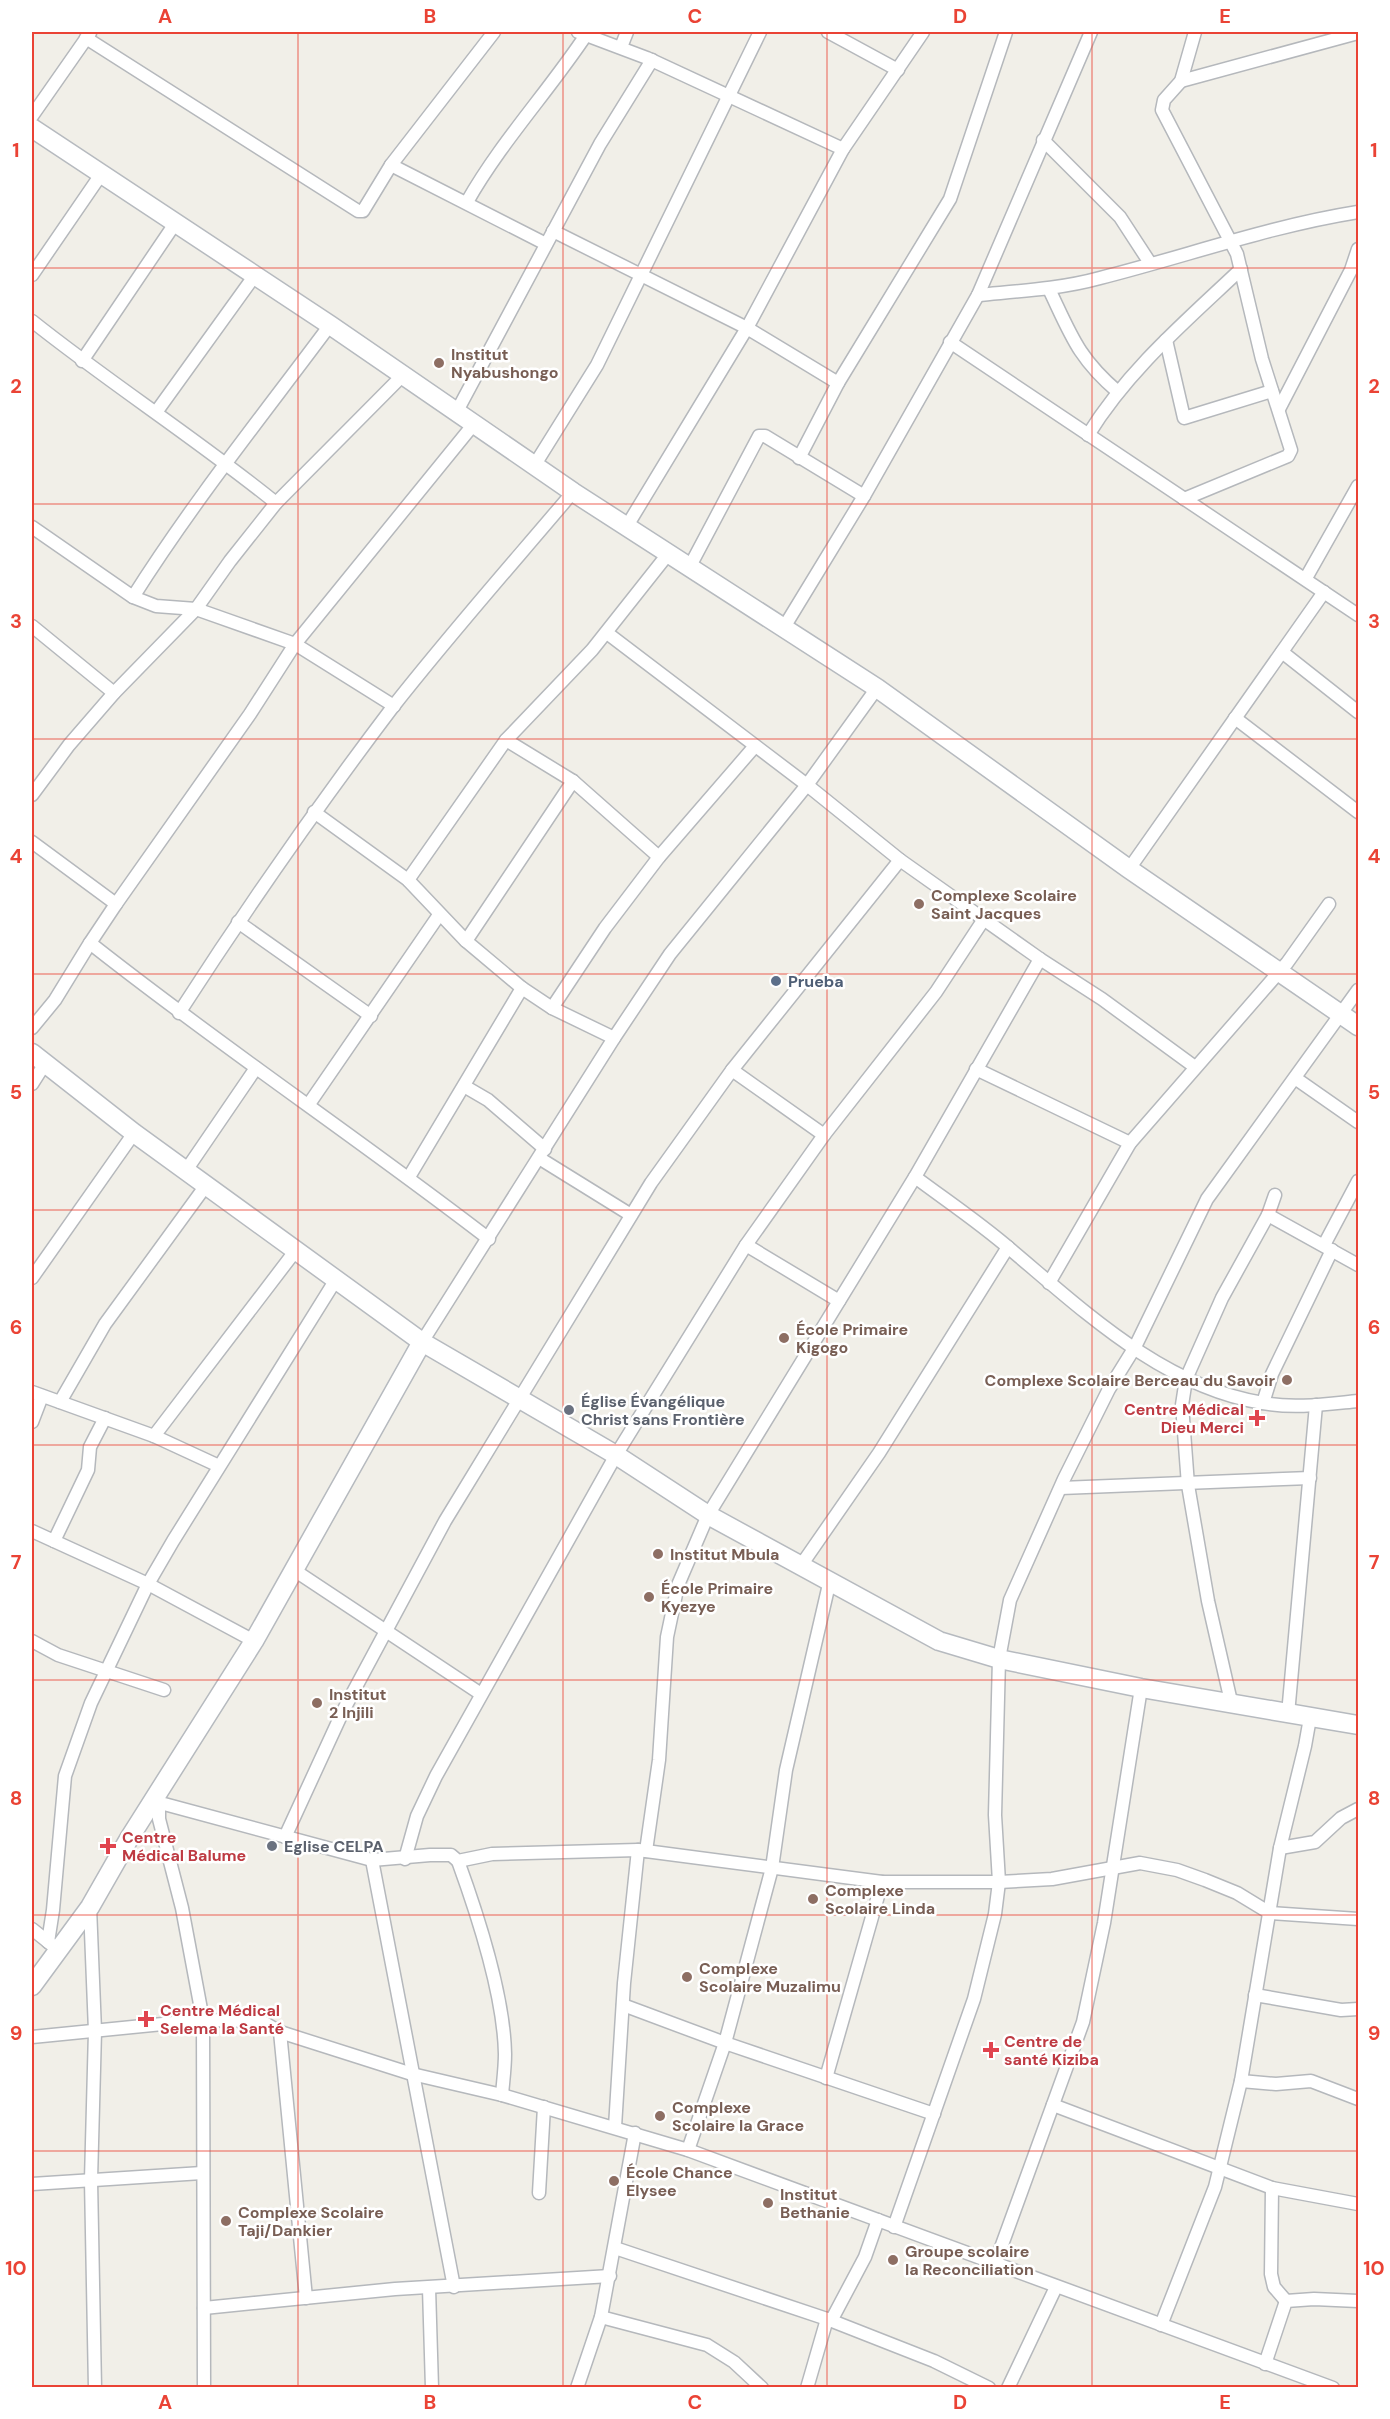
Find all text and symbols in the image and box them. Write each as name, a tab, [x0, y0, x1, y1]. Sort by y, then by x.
text: A	[158, 3, 172, 29]
text: B	[424, 3, 436, 29]
text: C	[688, 3, 702, 29]
text: D	[953, 3, 967, 29]
text: E	[1219, 3, 1231, 29]
text: 1	[12, 137, 20, 163]
text: 1	[1370, 137, 1378, 163]
place label: Institut Nyabushongo	[451, 344, 558, 383]
marker: Institut Nyabushongo	[432, 356, 446, 370]
text: 2	[10, 373, 22, 399]
text: 2	[1368, 373, 1380, 399]
text: 3	[10, 608, 22, 634]
text: 3	[1368, 608, 1380, 634]
text: 4	[10, 843, 23, 869]
text: 4	[1368, 843, 1381, 869]
place label: Complexe Scolaire Saint Jacques	[931, 885, 1077, 924]
marker: Complexe Scolaire Saint Jacques	[912, 897, 926, 911]
place label: Prueba	[788, 971, 844, 992]
marker: Prueba	[769, 974, 783, 988]
text: 5	[10, 1079, 22, 1105]
text: 5	[1368, 1079, 1380, 1105]
text: 6	[10, 1314, 22, 1340]
text: 6	[1368, 1314, 1380, 1340]
place label: École Primaire Kigogo	[796, 1319, 908, 1358]
marker: École Primaire Kigogo	[777, 1331, 791, 1345]
place label: Complexe Scolaire Berceau du Savoir	[985, 1370, 1275, 1391]
marker: Complexe Scolaire Berceau du Savoir	[1280, 1373, 1294, 1387]
place label: Église Évangélique Christ sans Frontière	[581, 1391, 745, 1430]
place label: Centre Médical Dieu Merci	[1124, 1399, 1244, 1438]
marker: Église Évangélique Christ sans Frontière	[562, 1403, 576, 1417]
marker: Centre Médical Dieu Merci	[1248, 1409, 1266, 1427]
place label: Institut Mbula	[670, 1544, 779, 1565]
marker: Institut Mbula	[651, 1547, 665, 1561]
text: 7	[11, 1549, 22, 1575]
text: 7	[1369, 1549, 1380, 1575]
place label: École Primaire Kyezye	[661, 1578, 773, 1617]
marker: École Primaire Kyezye	[642, 1590, 656, 1604]
place label: Institut 2 Injili	[329, 1684, 387, 1723]
marker: Institut 2 Injili	[310, 1696, 324, 1710]
text: 8	[10, 1785, 22, 1811]
text: 8	[1368, 1785, 1380, 1811]
place label: Centre Médical Balume	[122, 1827, 246, 1866]
place label: Eglise CELPA	[284, 1836, 384, 1857]
marker: Centre Médical Balume	[99, 1837, 117, 1855]
marker: Eglise CELPA	[265, 1839, 279, 1853]
place label: Complexe Scolaire Linda	[825, 1880, 935, 1919]
marker: Complexe Scolaire Linda	[806, 1892, 820, 1906]
place label: Complexe Scolaire Muzalimu	[699, 1958, 841, 1997]
marker: Complexe Scolaire Muzalimu	[680, 1970, 694, 1984]
place label: Centre Médical Selema la Santé	[160, 2000, 284, 2039]
marker: Centre Médical Selema la Santé	[137, 2010, 155, 2028]
text: 9	[10, 2020, 22, 2046]
text: 9	[1368, 2020, 1380, 2046]
place label: Centre de santé Kiziba	[1004, 2031, 1099, 2070]
marker: Centre de santé Kiziba	[982, 2041, 1000, 2059]
place label: Complexe Scolaire la Grace	[672, 2097, 804, 2136]
marker: Complexe Scolaire la Grace	[653, 2109, 667, 2123]
place label: École Chance Elysee	[626, 2162, 733, 2201]
marker: École Chance Elysee	[607, 2174, 621, 2188]
place label: Institut Bethanie	[780, 2184, 850, 2223]
marker: Institut Bethanie	[761, 2196, 775, 2210]
place label: Complexe Scolaire Taji/Dankier	[238, 2202, 384, 2241]
marker: Complexe Scolaire Taji/Dankier	[219, 2214, 233, 2228]
place label: Groupe scolaire la Reconciliation	[905, 2241, 1034, 2280]
marker: Groupe scolaire la Reconciliation	[886, 2253, 900, 2267]
text: 10	[5, 2255, 27, 2281]
text: 10	[1363, 2255, 1385, 2281]
text: A	[158, 2389, 172, 2415]
text: B	[424, 2389, 436, 2415]
text: C	[688, 2389, 702, 2415]
text: D	[953, 2389, 967, 2415]
text: E	[1219, 2389, 1231, 2415]

